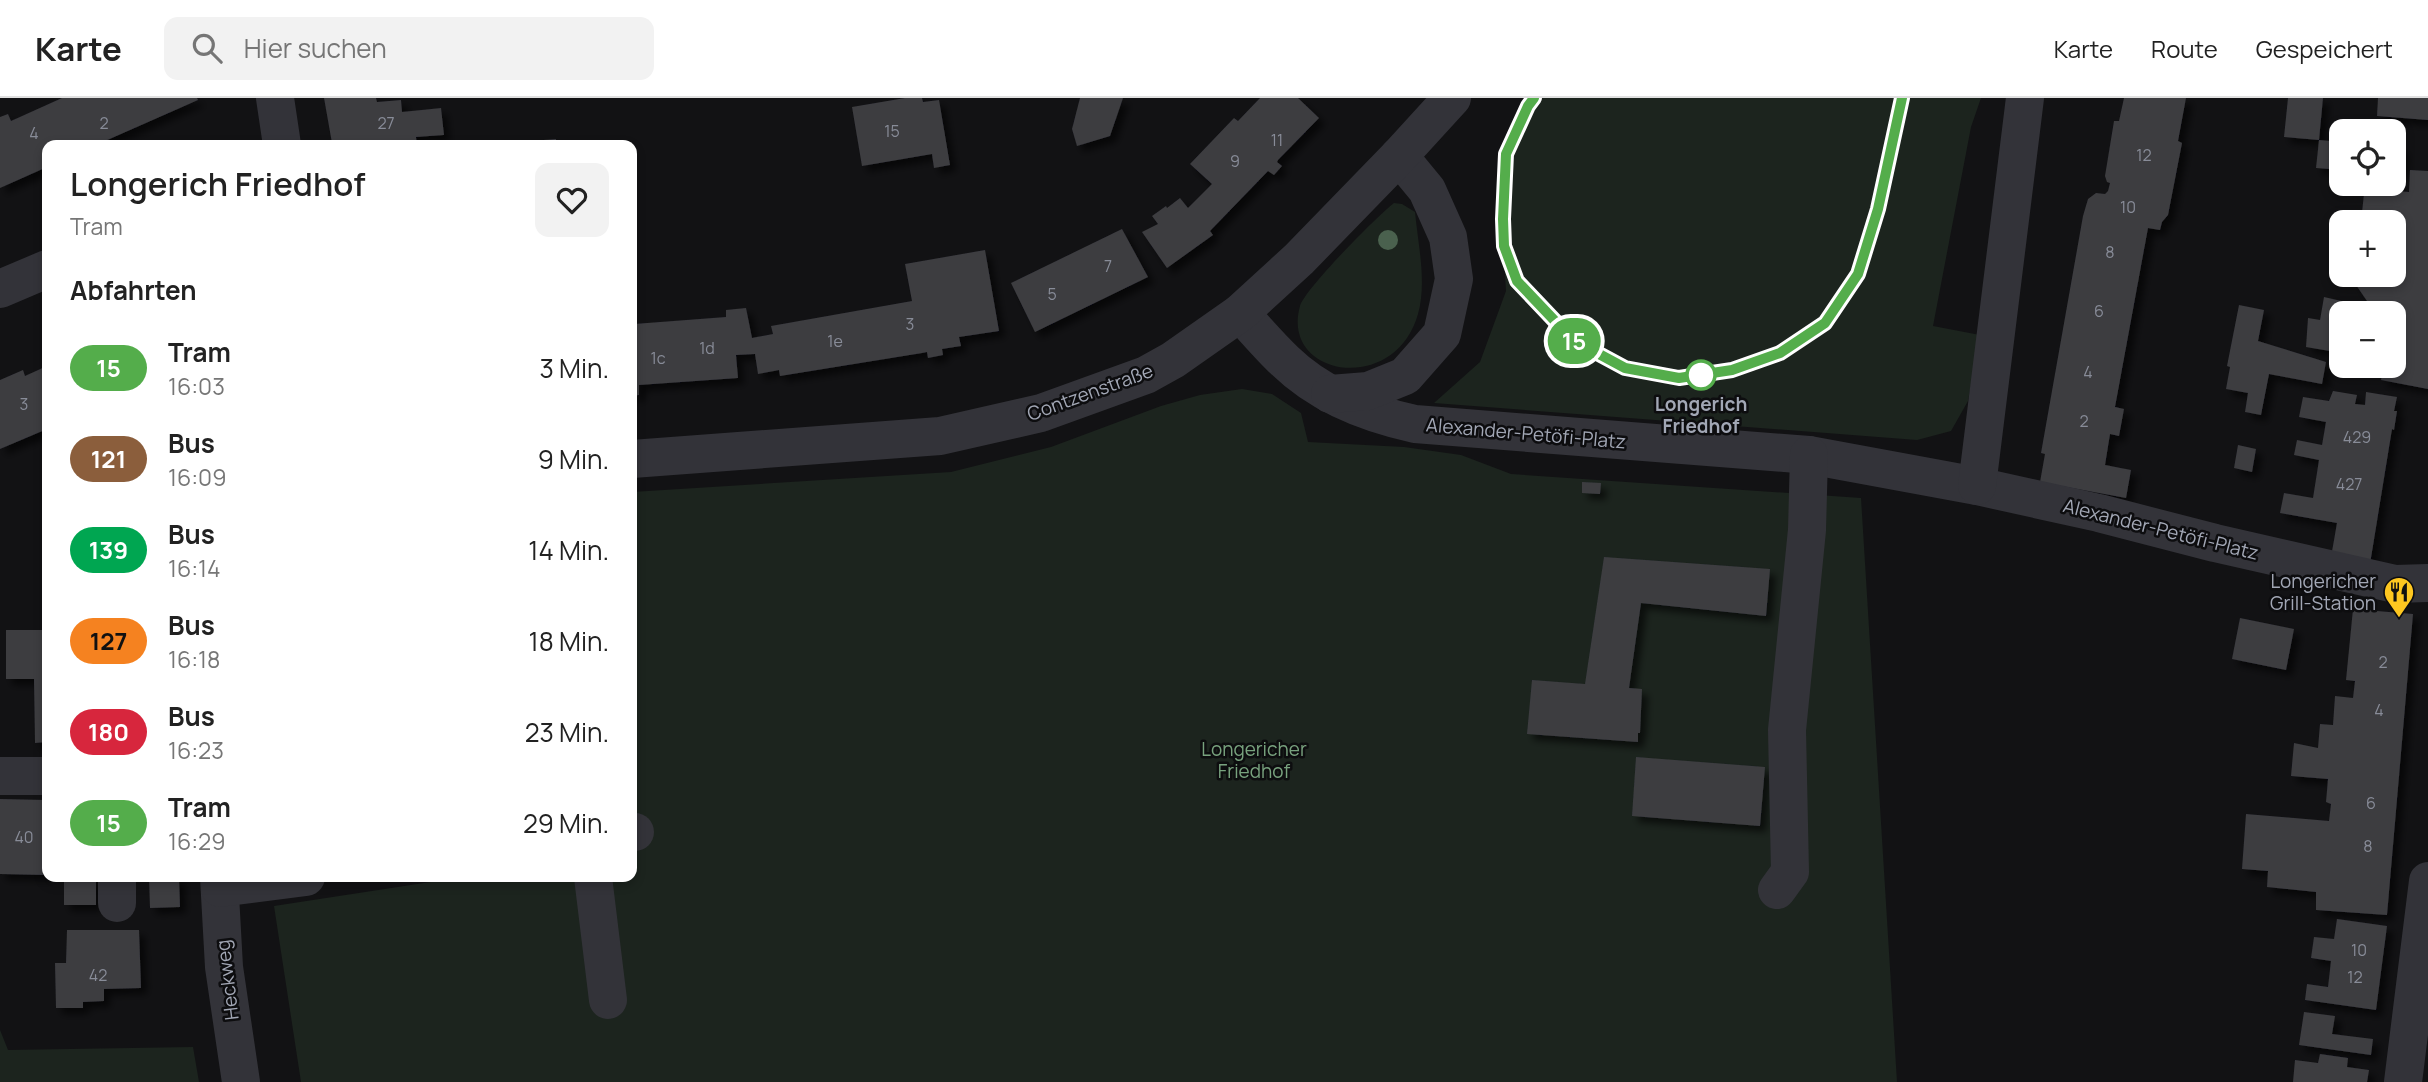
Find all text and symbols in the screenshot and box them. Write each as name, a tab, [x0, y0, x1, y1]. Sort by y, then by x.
search box	[164, 17, 654, 80]
text: Karte	[35, 26, 122, 71]
icon: search	[188, 29, 226, 67]
text: Hier suchen	[244, 30, 387, 66]
text: Karte	[2054, 32, 2113, 65]
text: Route	[2151, 32, 2218, 65]
text: Gespeichert	[2256, 32, 2393, 65]
house number: 2	[99, 112, 109, 134]
house number: 27	[377, 112, 395, 134]
map controls	[2329, 119, 2406, 378]
button: locate	[2329, 119, 2406, 196]
house number: 15	[884, 120, 900, 142]
house number: 4	[29, 122, 39, 144]
house number: 11	[1271, 129, 1283, 151]
house number: 12	[2136, 144, 2152, 166]
house number: 9	[1230, 150, 1240, 172]
text: Longerich Friedhof	[70, 161, 366, 206]
button: heart	[535, 163, 609, 237]
house number: 10	[2120, 196, 2136, 218]
text: Tram	[70, 210, 123, 242]
button: +	[2329, 210, 2406, 287]
house number: 8	[2105, 241, 2115, 263]
house number: 7	[1104, 255, 1112, 277]
text: Abfahrten	[70, 272, 197, 308]
house number: 5	[1047, 283, 1057, 305]
house number: 6	[2094, 300, 2104, 322]
button: −	[2329, 301, 2406, 378]
house number: 3	[906, 313, 914, 335]
line badge: 15	[1542, 318, 1606, 364]
text: 15	[1562, 324, 1586, 357]
house number: 1e	[827, 330, 843, 352]
text: Tram	[168, 334, 231, 370]
house number: 1d	[699, 337, 715, 359]
house number: 1c	[650, 347, 666, 369]
text: 3 Min.	[539, 350, 609, 386]
text: 15	[96, 351, 121, 384]
street label: Contzenstraße	[1023, 357, 1157, 427]
marker: Longerich Friedhof	[1686, 360, 1716, 390]
house number: 4	[2083, 361, 2093, 383]
text: 16:03	[168, 370, 225, 402]
place label: Longerich Friedhof	[1655, 391, 1747, 439]
house number: 3	[20, 393, 28, 415]
house number: 2	[2079, 410, 2089, 432]
street label: Alexander-Petöfi-Platz	[1425, 411, 1627, 455]
text: Bus	[168, 425, 215, 461]
house number: 429	[2343, 426, 2371, 448]
text: 9 Min.	[538, 441, 609, 477]
text: 121	[91, 442, 126, 475]
text: 16:09	[168, 461, 226, 493]
house number: 427	[2336, 473, 2362, 495]
street label: Alexander-Petöfi-Platz	[2061, 492, 2261, 566]
text: Bus	[168, 516, 215, 552]
text: 14 Min.	[528, 532, 609, 568]
text: 139	[89, 533, 128, 566]
text: 16:14	[168, 552, 221, 584]
place label: Longericher Grill-Station	[2270, 568, 2376, 616]
restaurant icon: Longericher Grill-Station	[2382, 575, 2416, 619]
text: Bus	[168, 607, 215, 643]
text: 18 Min.	[529, 623, 609, 659]
text: 127	[90, 624, 127, 657]
text: 16:18	[168, 643, 220, 675]
house number: 2	[2378, 651, 2388, 673]
text: Bus	[168, 698, 215, 734]
house number: 4	[2374, 699, 2384, 721]
text: 23 Min.	[525, 714, 609, 750]
text: 180	[88, 715, 129, 748]
text: 16:23	[168, 734, 224, 766]
park label: Longericher Friedhof	[1201, 736, 1307, 784]
text: Tram	[168, 789, 231, 825]
house number: 6	[2366, 792, 2376, 814]
text: 29 Min.	[523, 805, 609, 841]
text: 15	[96, 806, 121, 839]
text: 16:29	[168, 825, 226, 857]
house number: 40	[14, 826, 34, 848]
house number: 8	[2363, 835, 2373, 857]
street label: Heckweg	[209, 938, 245, 1022]
house number: 10	[2351, 939, 2367, 961]
house number: 42	[89, 964, 107, 986]
house number: 12	[2347, 966, 2363, 988]

